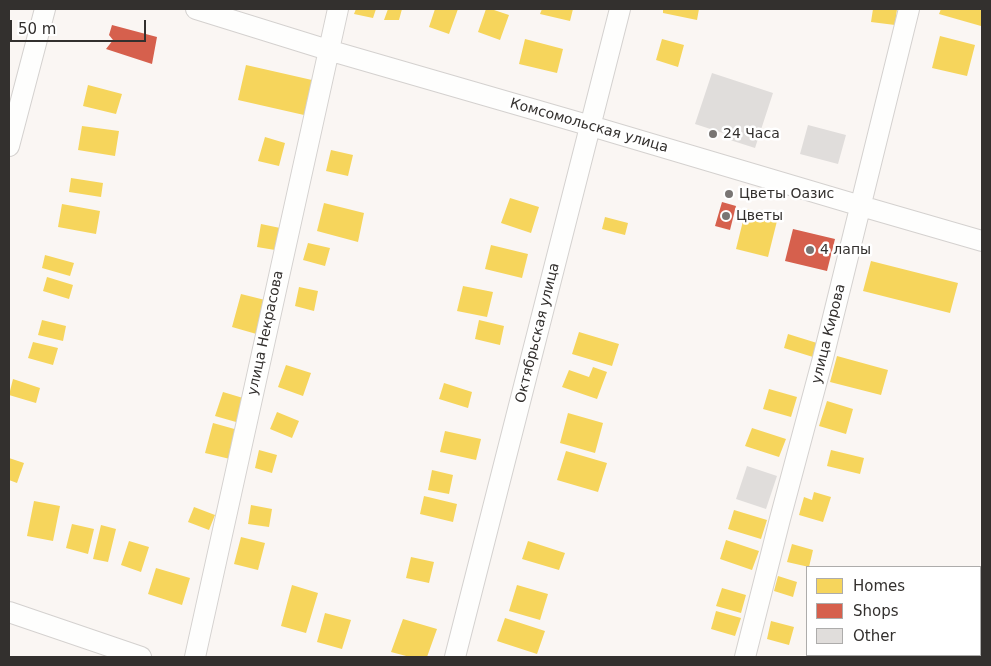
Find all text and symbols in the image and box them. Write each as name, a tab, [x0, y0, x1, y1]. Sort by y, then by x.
scale bar	[12, 10, 149, 42]
text: 50 m	[18, 20, 56, 38]
street label: Комсомольская улица	[508, 95, 670, 157]
place label: 24 Часа	[723, 126, 780, 142]
marker: 24 Часа	[707, 128, 719, 140]
place label: Цветы Оазис	[739, 186, 834, 202]
marker: Цветы Оазис	[723, 188, 735, 200]
place label: Цветы	[736, 208, 783, 224]
marker: Цветы	[720, 210, 732, 222]
place label: 4 лапы	[820, 242, 871, 258]
marker: 4 лапы	[804, 244, 816, 256]
street label: Октябрьская улица	[512, 261, 564, 405]
street label: улица Некрасова	[245, 269, 287, 397]
street label: улица Кирова	[808, 282, 850, 386]
legend	[806, 566, 981, 656]
text: Homes	[853, 577, 905, 595]
text: Shops	[853, 602, 899, 620]
text: Other	[853, 627, 896, 645]

